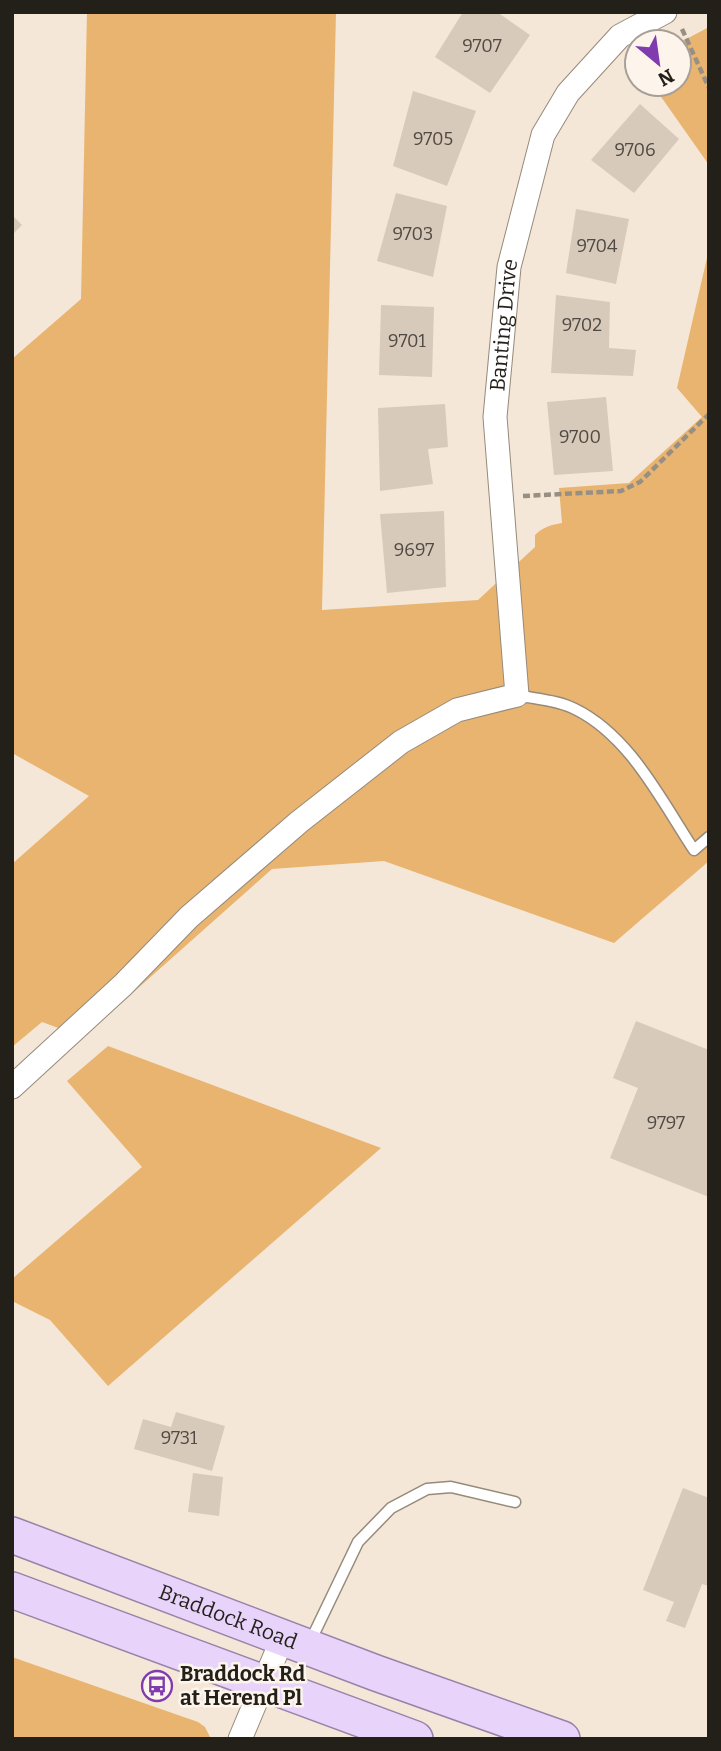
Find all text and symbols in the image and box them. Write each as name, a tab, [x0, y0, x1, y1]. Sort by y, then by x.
north arrow	[623, 28, 693, 98]
house number: 9707	[462, 35, 502, 57]
text: N	[654, 64, 678, 91]
house number: 9705	[413, 128, 453, 150]
house number: 9706	[614, 139, 656, 161]
house number: 9703	[393, 223, 433, 245]
house number: 9704	[576, 235, 618, 257]
street label: Banting Drive	[484, 256, 524, 392]
house number: 9702	[562, 314, 602, 336]
house number: 9701	[388, 330, 427, 352]
house number: 9700	[559, 426, 601, 448]
house number: 9697	[394, 539, 434, 561]
house number: 9797	[647, 1112, 685, 1134]
house number: 9731	[161, 1427, 198, 1449]
street label: Braddock Road	[155, 1579, 301, 1655]
place label: Braddock Rd at Herend Pl	[180, 1661, 305, 1711]
bus stop icon: Braddock Rd at Herend Pl	[140, 1669, 174, 1703]

